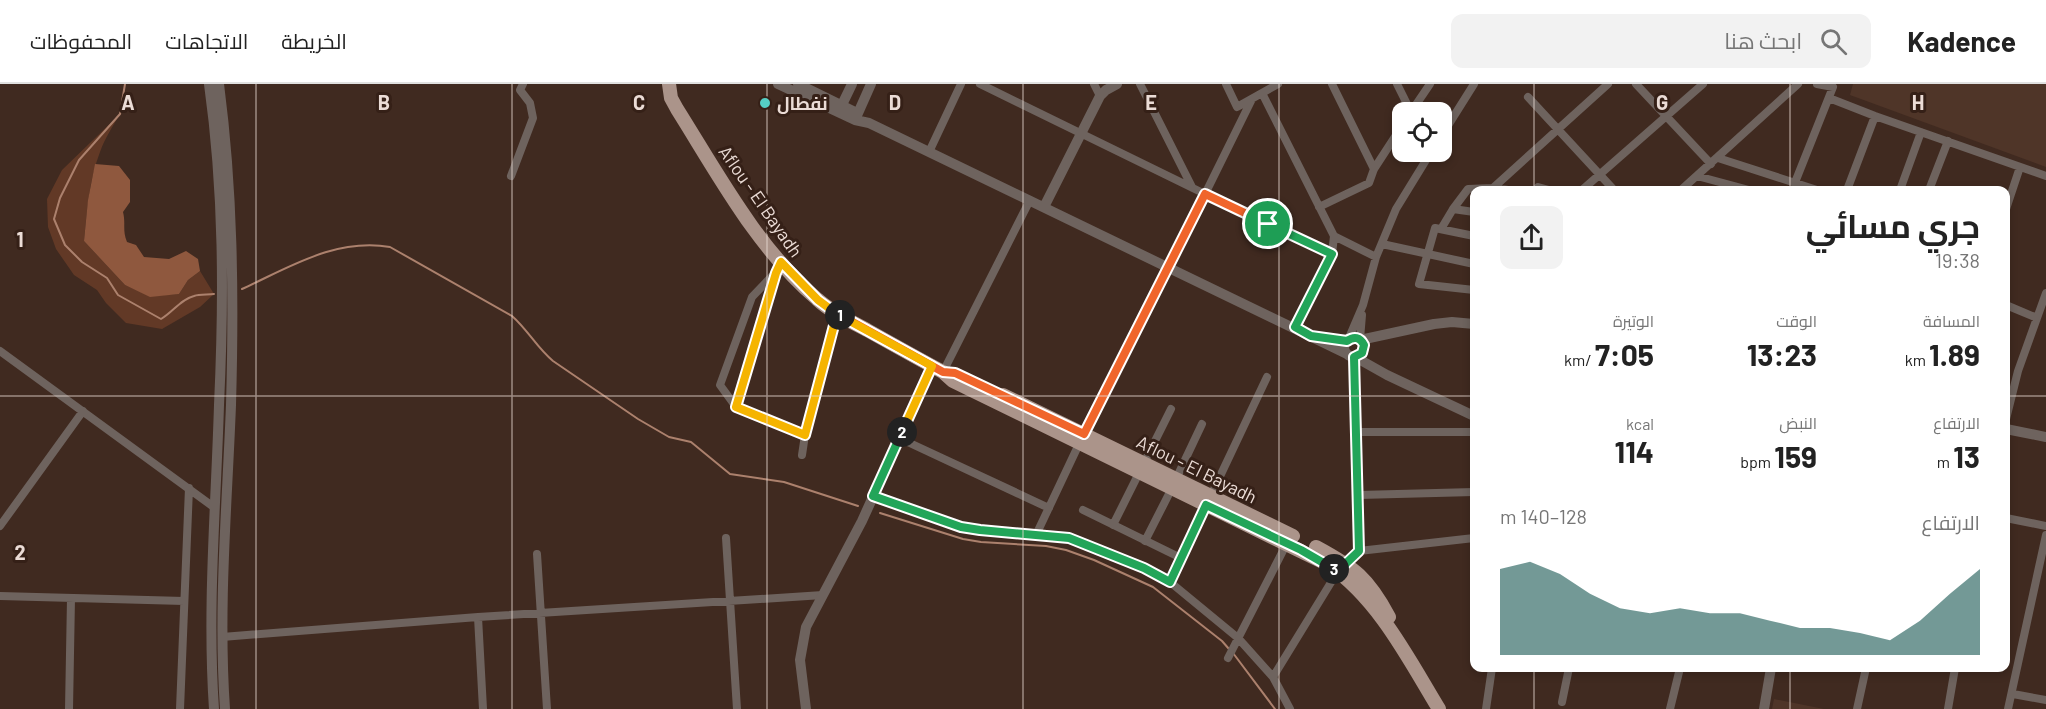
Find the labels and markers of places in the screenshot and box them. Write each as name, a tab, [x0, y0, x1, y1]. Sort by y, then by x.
place label: نفطال	[777, 92, 828, 115]
marker: نفطال	[758, 96, 772, 110]
pin	[1242, 198, 1293, 249]
pin: 1	[825, 300, 855, 330]
pin: 2	[887, 417, 917, 447]
pin: 3	[1319, 554, 1349, 584]

